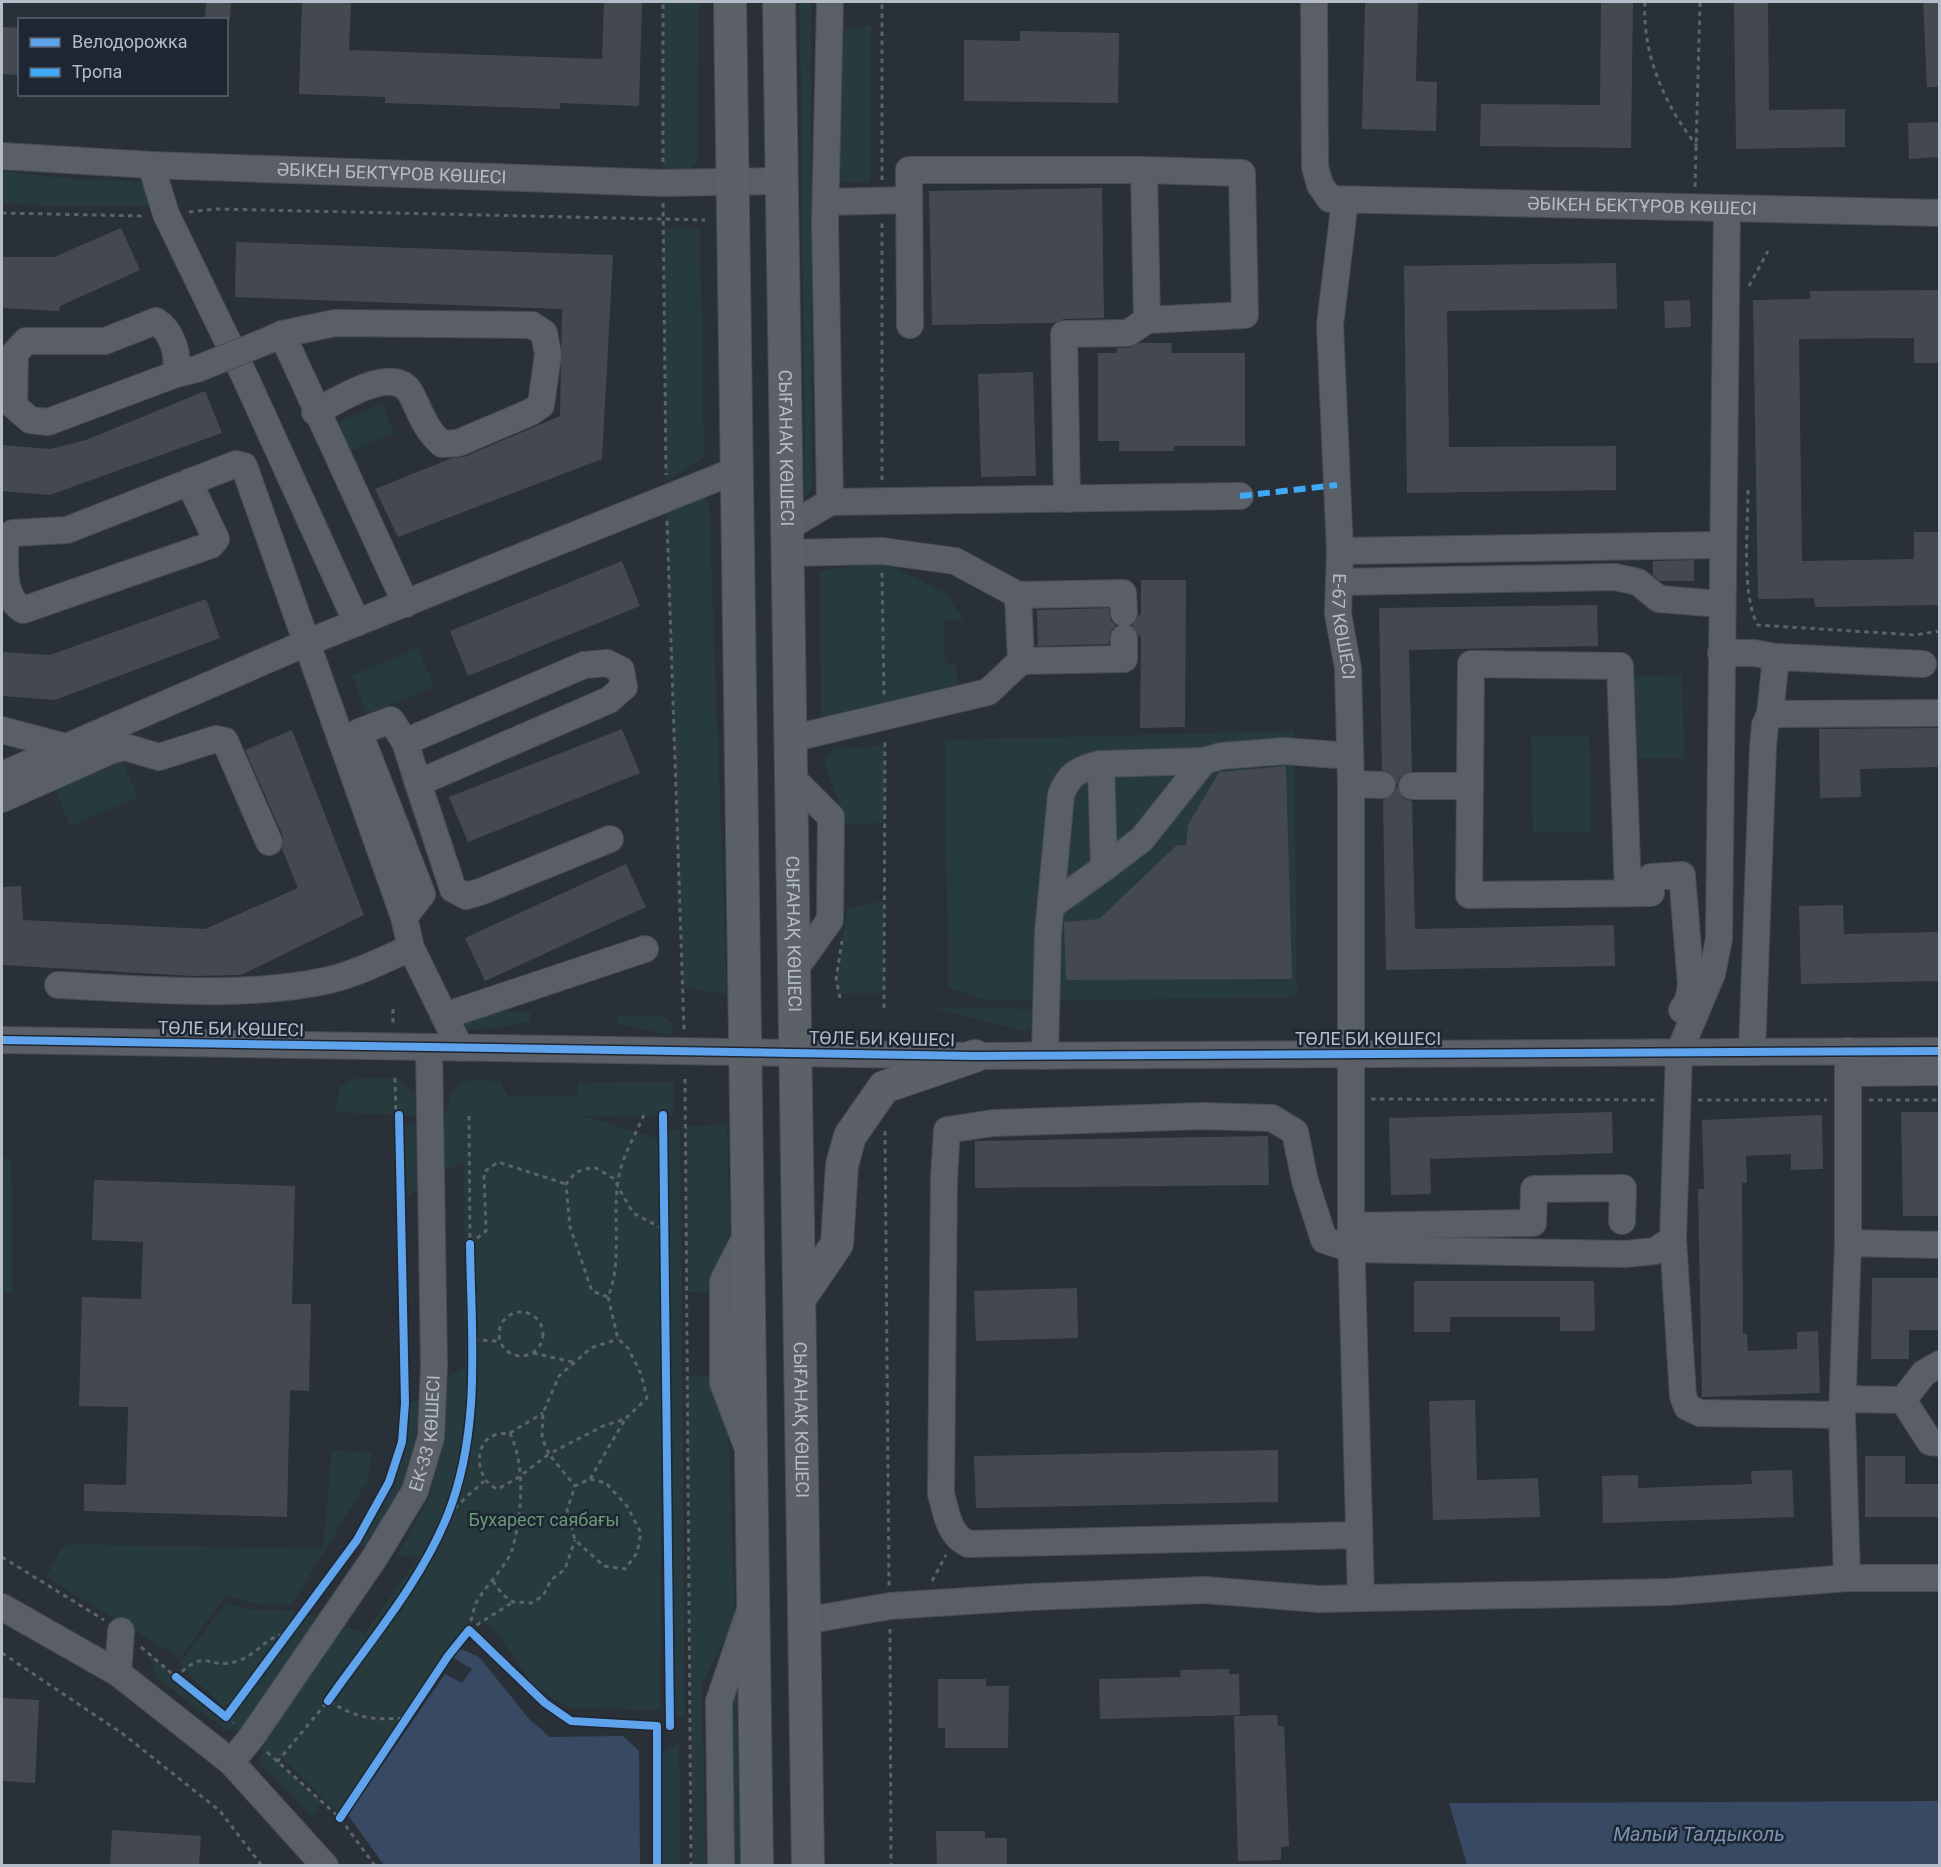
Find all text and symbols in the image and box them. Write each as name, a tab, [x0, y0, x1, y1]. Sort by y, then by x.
legend	[18, 18, 228, 96]
text: Велодорожка	[72, 31, 187, 52]
text: Тропа	[72, 61, 122, 82]
street label: ӘБІКЕН БЕКТҰРОВ КӨШЕСІ	[277, 158, 507, 187]
street label: ӘБІКЕН БЕКТҰРОВ КӨШЕСІ	[1527, 193, 1757, 219]
street label: СЫҒАНАҚ КӨШЕСІ	[775, 370, 798, 526]
street label: Е-67 КӨШЕСІ	[1328, 573, 1359, 680]
street label: СЫҒАНАҚ КӨШЕСІ	[782, 855, 806, 1012]
street label: ТӨЛЕ БИ КӨШЕСІ	[158, 1017, 304, 1040]
street label: ТӨЛЕ БИ КӨШЕСІ	[809, 1027, 955, 1050]
street label: ТӨЛЕ БИ КӨШЕСІ	[1295, 1028, 1441, 1049]
street label: СЫҒАНАҚ КӨШЕСІ	[790, 1341, 813, 1498]
street label: ЕК-33 КӨШЕСІ	[404, 1375, 444, 1494]
park label: Бухарест саябағы	[468, 1509, 620, 1530]
water label: Малый Талдыколь	[1613, 1822, 1785, 1846]

